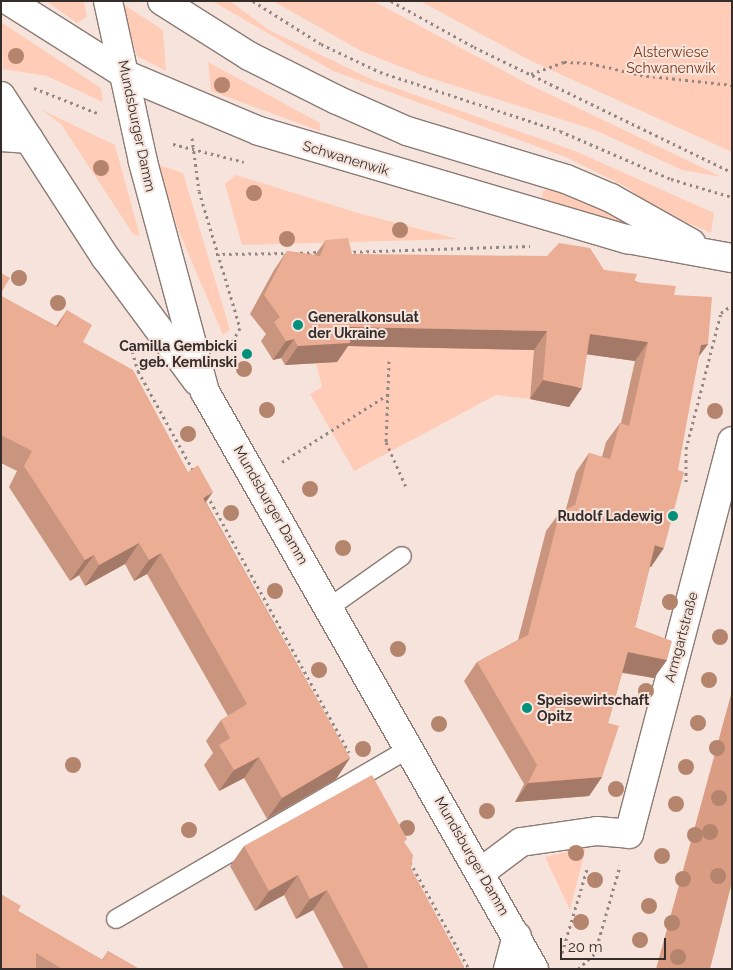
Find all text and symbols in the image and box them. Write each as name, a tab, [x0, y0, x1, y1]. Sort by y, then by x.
park label: Alsterwiese Schwanenwik	[626, 44, 716, 76]
street label: Mundsburger Damm	[115, 58, 159, 194]
street label: Schwanenwik	[301, 137, 391, 179]
place label: Generalkonsulat der Ukraine	[308, 309, 419, 342]
marker: Generalkonsulat der Ukraine	[292, 319, 304, 331]
place label: Camilla Gembicki geb. Kemlinski	[119, 338, 237, 371]
marker: Camilla Gembicki geb. Kemlinski	[241, 348, 253, 360]
street label: Mundsburger Damm	[230, 443, 312, 567]
place label: Rudolf Ladewig	[557, 508, 663, 524]
marker: Rudolf Ladewig	[667, 510, 679, 522]
street label: Armgartstraße	[661, 590, 701, 684]
place label: Speisewirtschaft Opitz	[537, 692, 649, 724]
marker: Speisewirtschaft Opitz	[521, 702, 533, 714]
street label: Mundsburger Damm	[431, 794, 513, 918]
scale bar	[563, 928, 669, 960]
text: 20 m	[568, 938, 603, 956]

